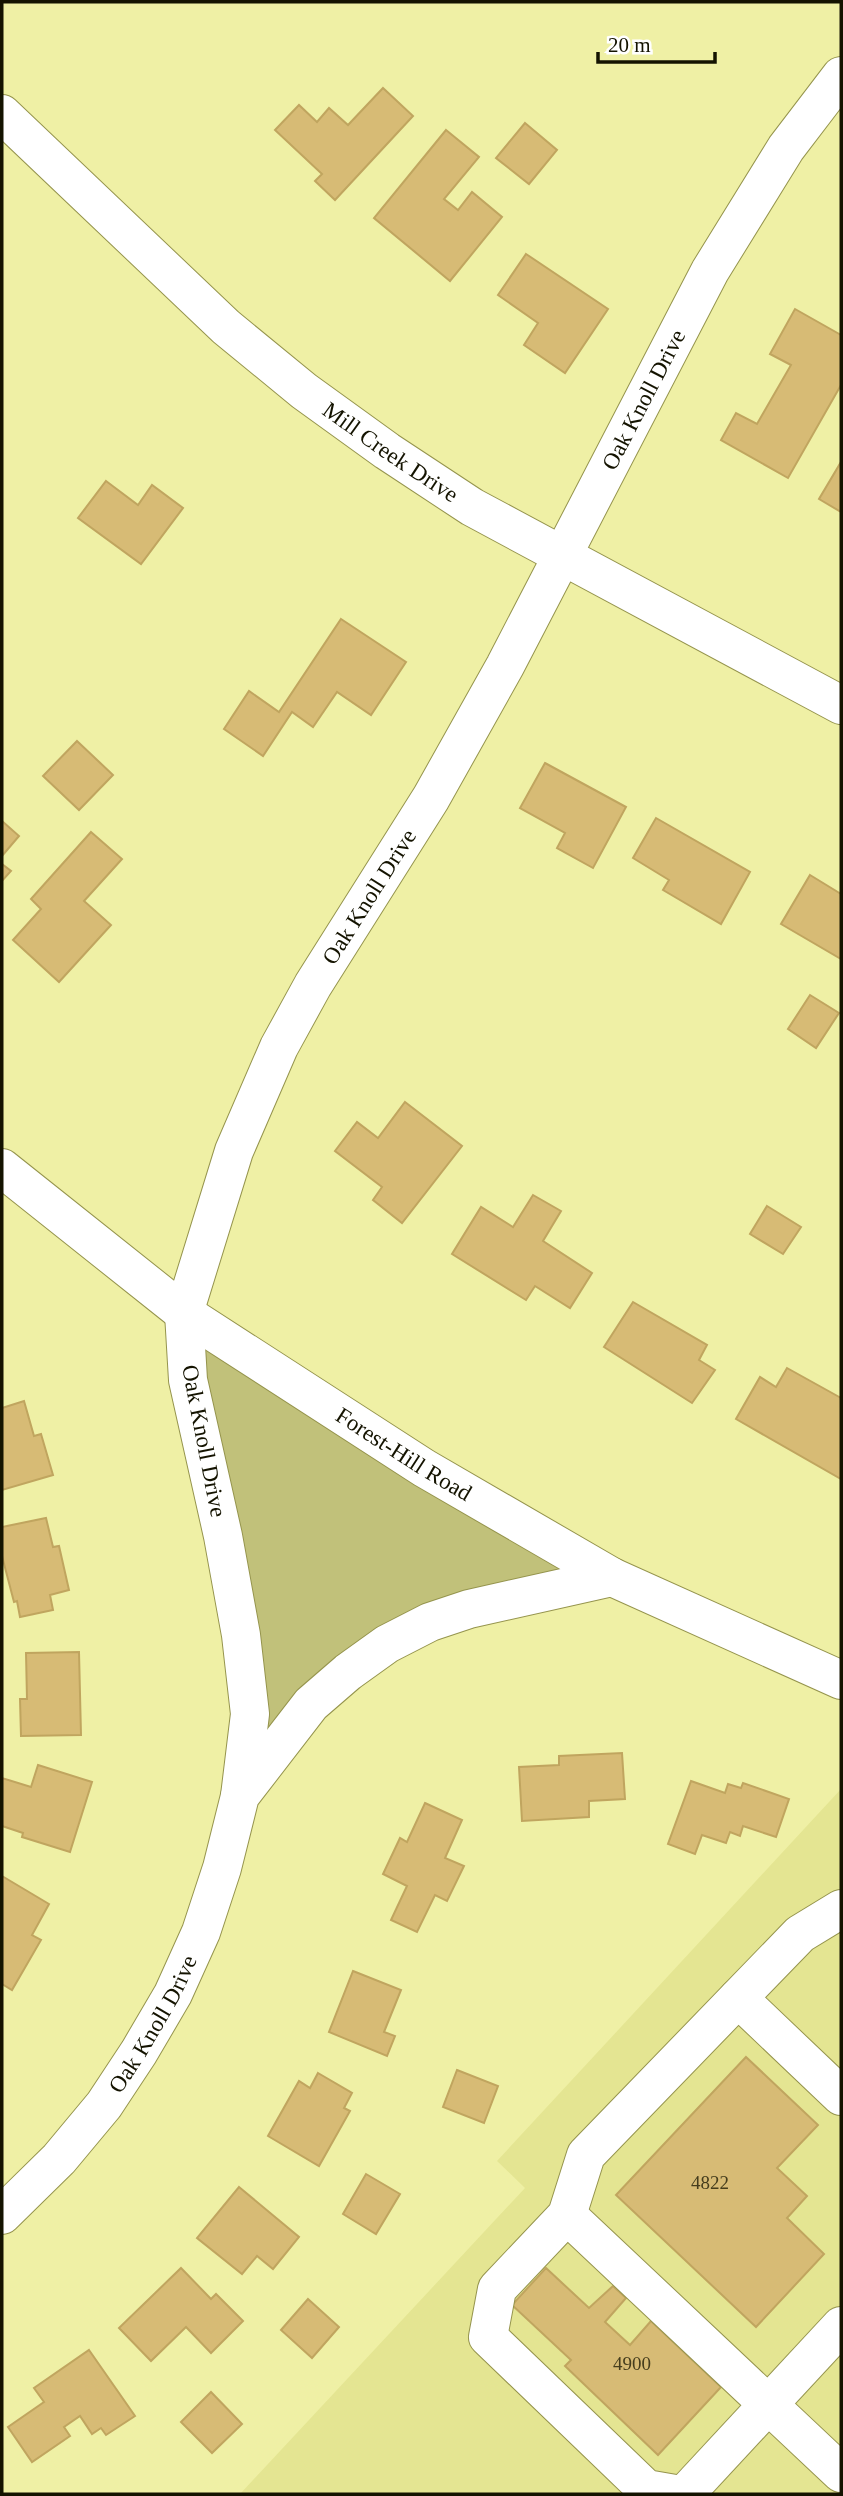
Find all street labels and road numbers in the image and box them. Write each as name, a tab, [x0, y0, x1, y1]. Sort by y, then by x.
street label: Oak Knoll Drive	[597, 325, 690, 474]
street label: Mill Creek Drive	[318, 397, 463, 507]
street label: Oak Knoll Drive	[317, 824, 421, 969]
street label: Oak Knoll Drive	[177, 1363, 231, 1519]
street label: Forest-Hill Road	[331, 1402, 477, 1506]
street label: Oak Knoll Drive	[103, 1951, 201, 2097]

